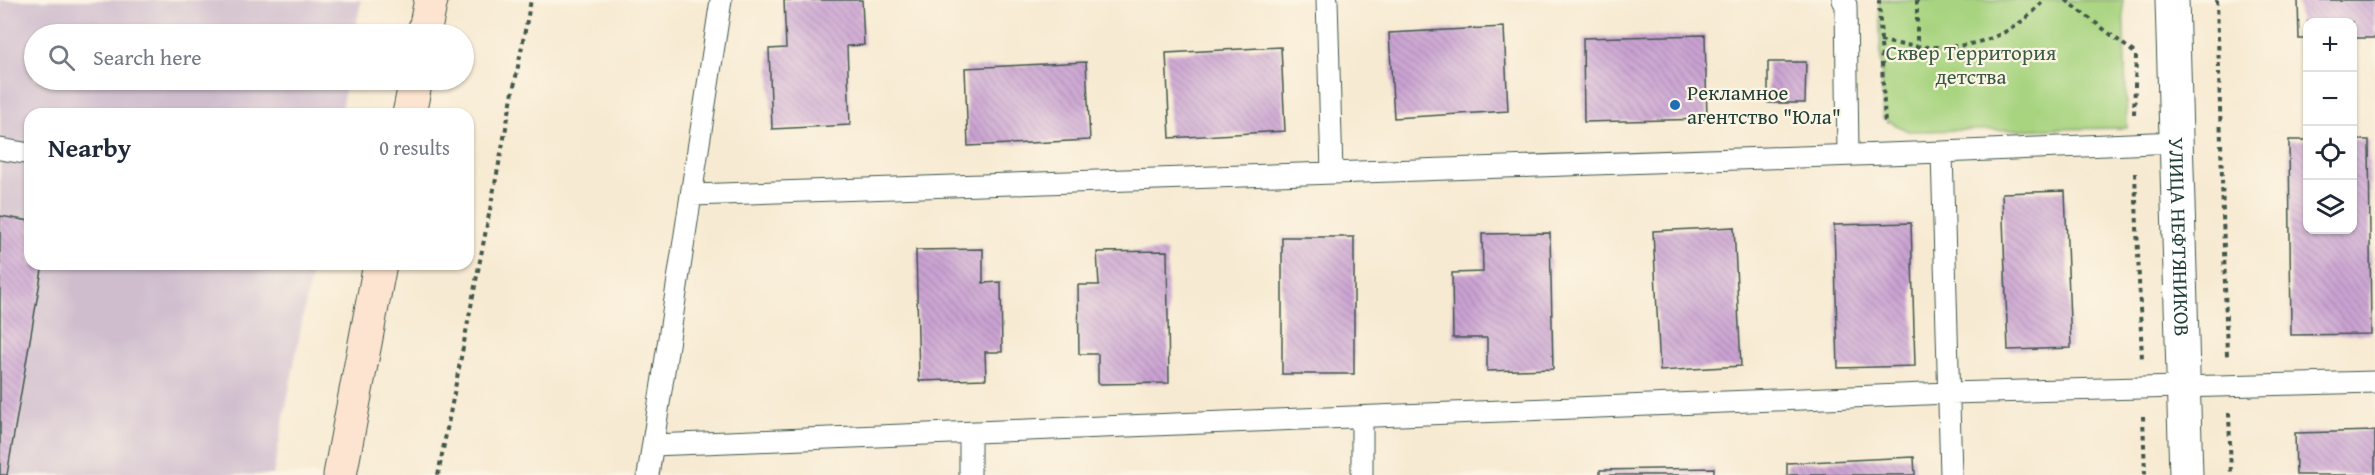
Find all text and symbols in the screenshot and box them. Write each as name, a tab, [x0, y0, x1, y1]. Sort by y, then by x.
map controls	[2303, 18, 2357, 234]
button: +	[2303, 18, 2357, 72]
search box	[24, 24, 474, 90]
park label: Сквер Территория детства	[1886, 37, 2057, 92]
icon: search	[45, 41, 78, 74]
text: Search here	[93, 41, 202, 73]
button: −	[2303, 72, 2357, 126]
place label: Рекламное агентство "Юла"	[1687, 77, 1841, 132]
marker: Рекламное агентство "Юла"	[1668, 98, 1682, 112]
button: locate	[2303, 126, 2357, 180]
text: Nearby	[48, 128, 131, 167]
text: 0 results	[379, 133, 450, 162]
street label: УЛИЦА НЕФТЯНИКОВ	[2161, 137, 2198, 337]
button: layers	[2303, 180, 2357, 234]

